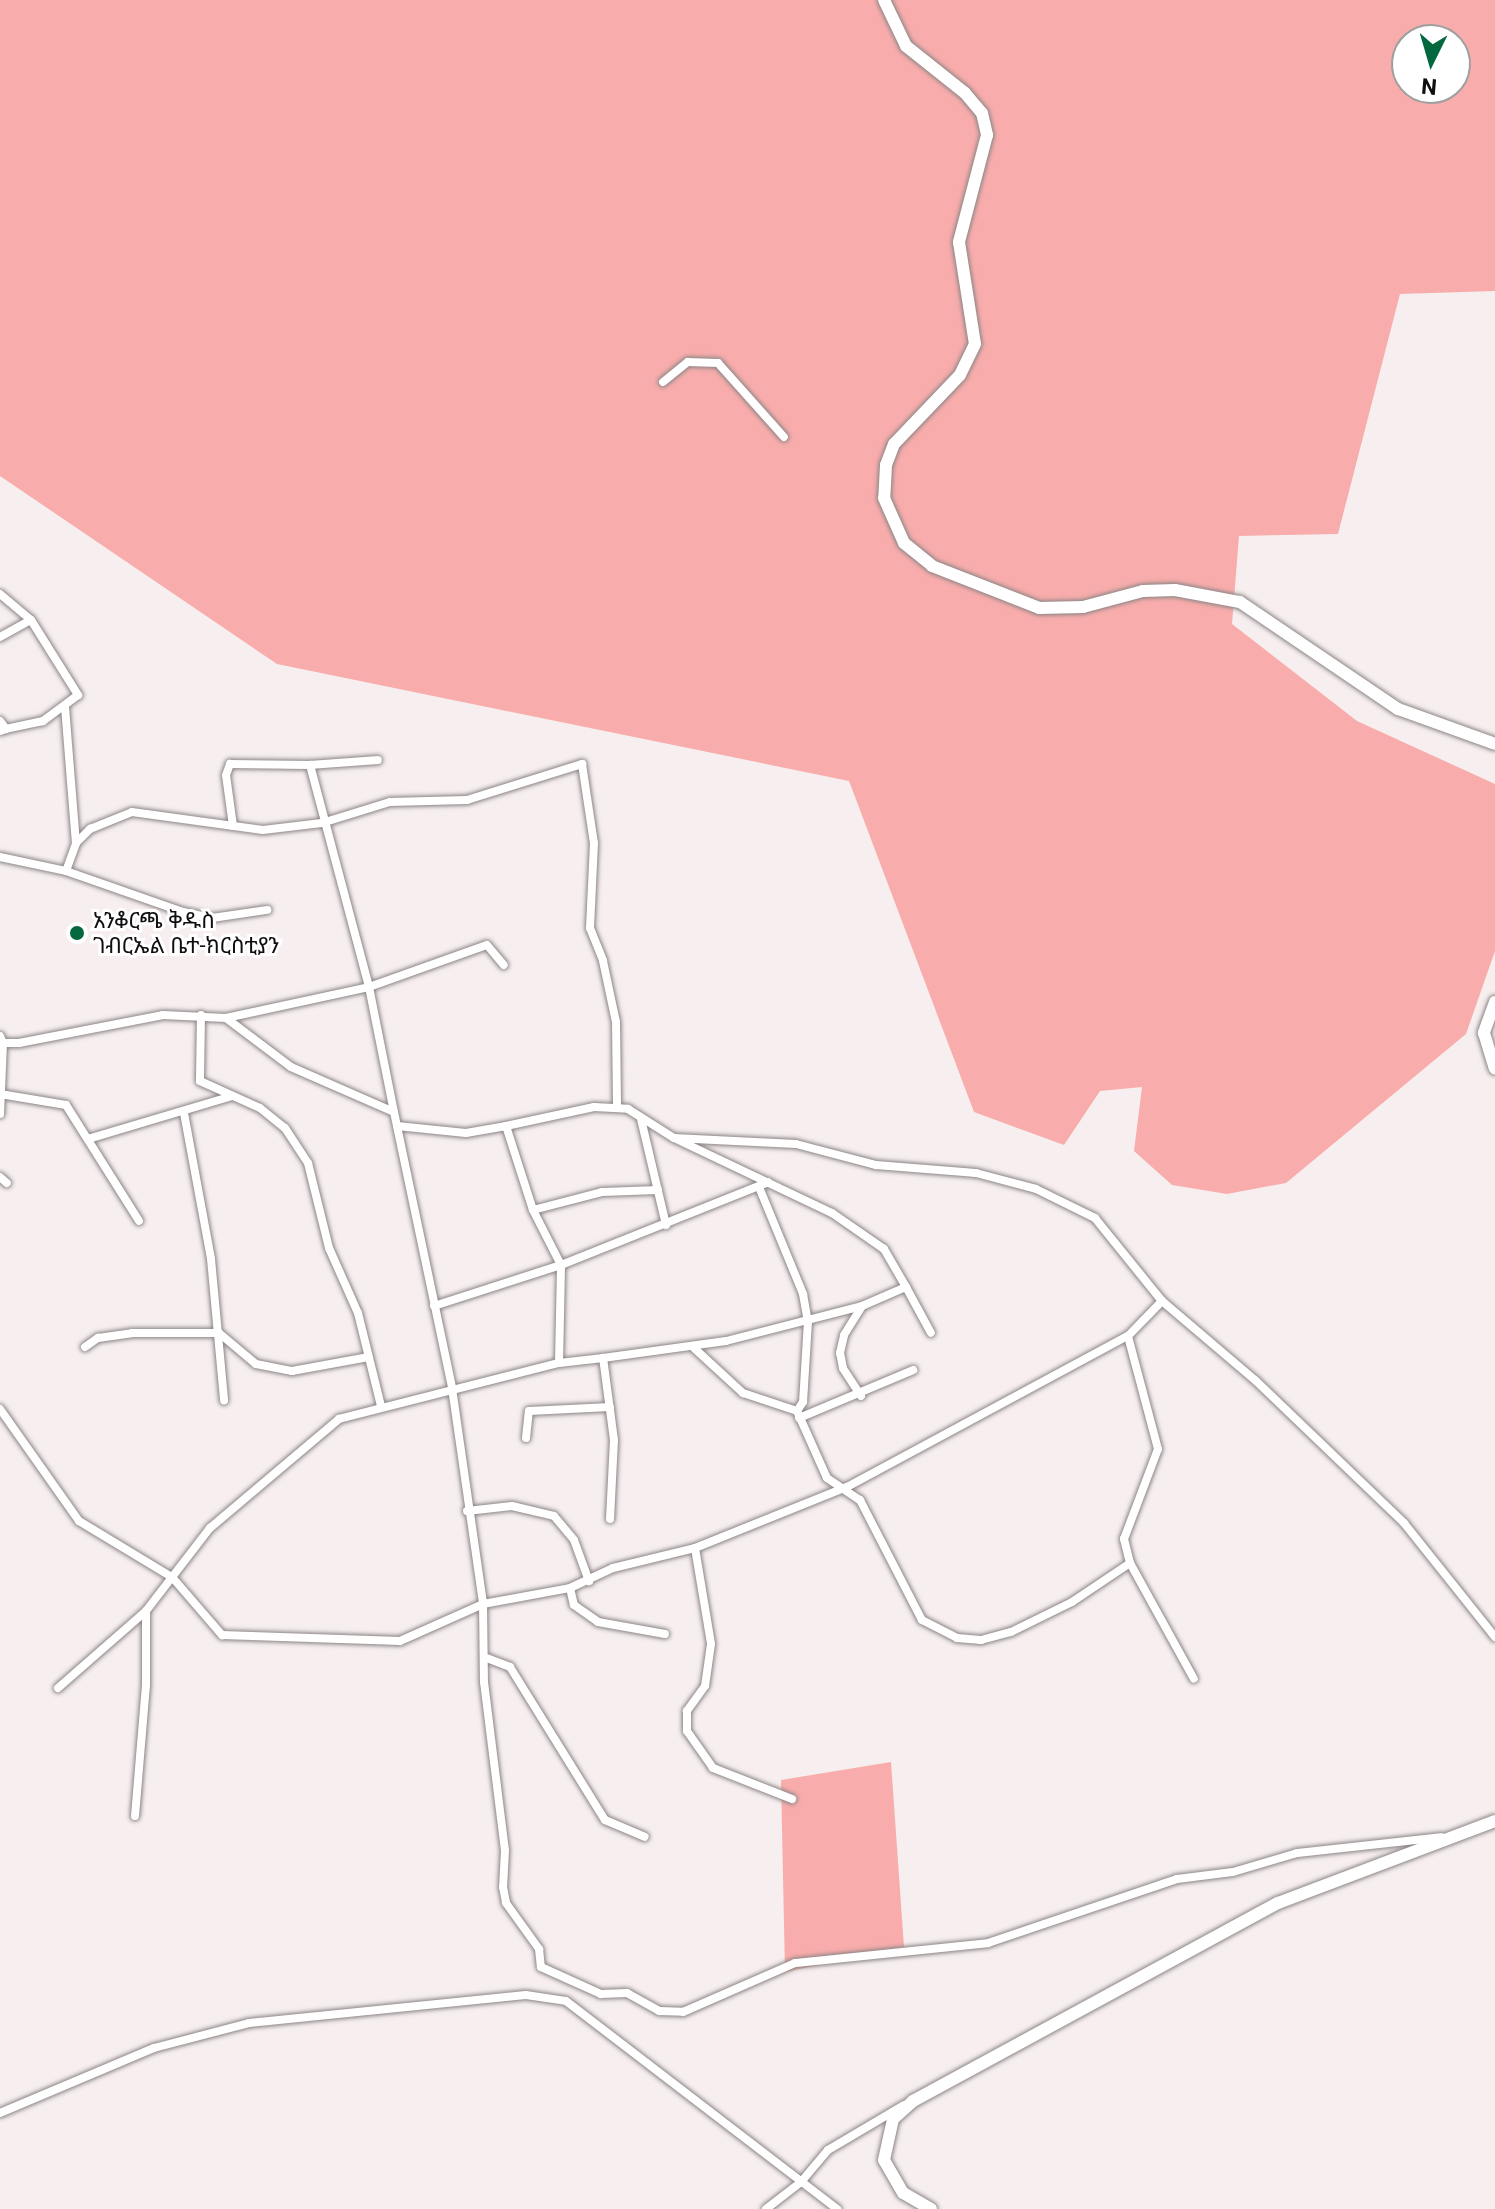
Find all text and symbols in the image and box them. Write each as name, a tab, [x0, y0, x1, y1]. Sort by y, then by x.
north arrow	[1391, 24, 1471, 104]
text: N	[1420, 73, 1438, 100]
place label: አንቆርጫ ቅዱስ ገብርኤል ቤተ-ክርስቲያን	[93, 907, 279, 958]
marker: አንቆርጫ ቅዱስ ገብርኤል ቤተ-ክርስቲያን	[68, 924, 86, 942]

